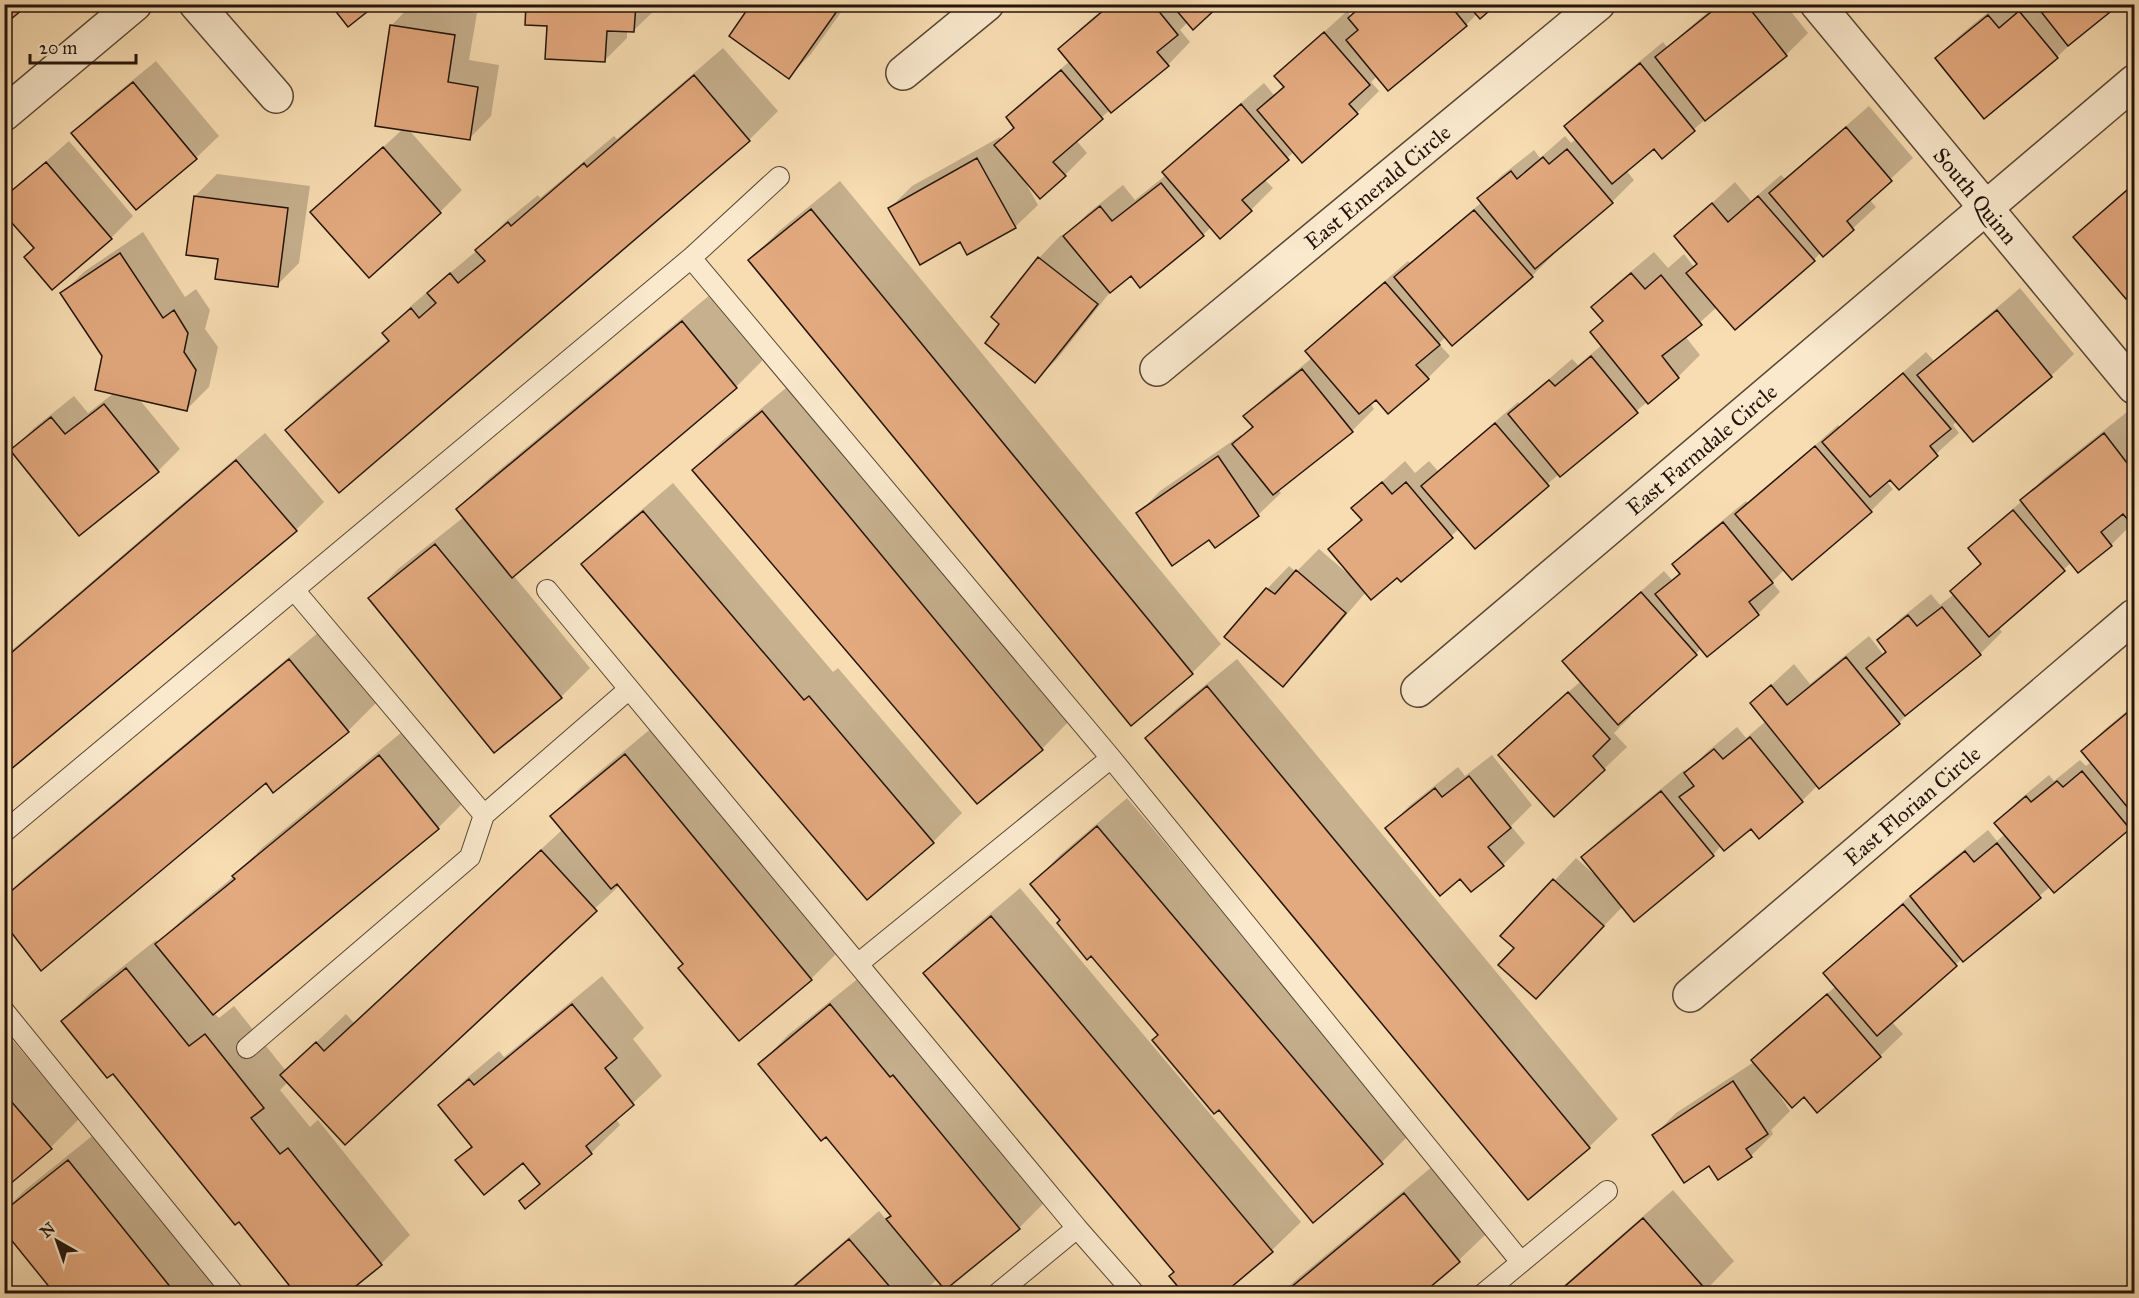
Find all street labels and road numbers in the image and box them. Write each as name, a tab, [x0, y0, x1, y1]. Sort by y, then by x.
street label: East Emerald Circle	[1299, 118, 1456, 255]
street label: South Quinn	[1928, 142, 2024, 250]
street label: East Farmdale Circle	[1621, 378, 1782, 521]
street label: East Florian Circle	[1838, 740, 1986, 871]

